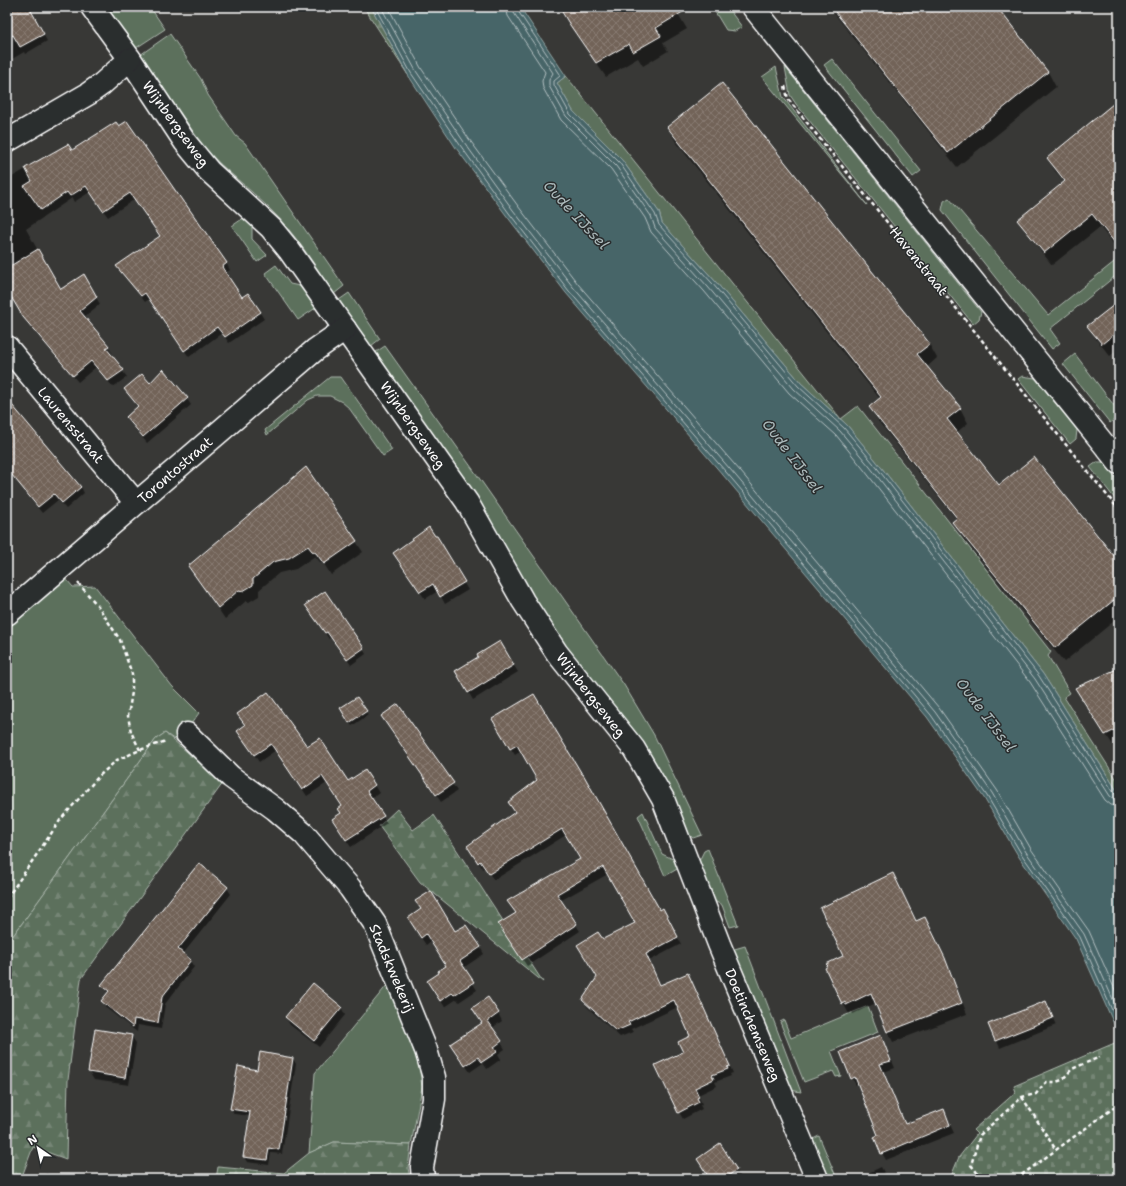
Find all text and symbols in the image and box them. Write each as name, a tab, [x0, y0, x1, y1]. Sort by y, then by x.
street label: Wijnbergseweg	[139, 77, 213, 171]
water label: Oude IJssel	[539, 176, 613, 254]
street label: Havenstraat	[886, 223, 952, 299]
street label: Wijnbergseweg	[376, 378, 450, 472]
street label: Laurensstraat	[34, 383, 108, 467]
water label: Oude IJssel	[758, 415, 827, 497]
street label: Torontostraat	[134, 432, 216, 508]
street label: Wijnbergseweg	[552, 649, 630, 741]
water label: Oude IJssel	[952, 674, 1021, 756]
street label: Stadskwekerij	[365, 921, 419, 1015]
street label: Doetinchemseweg	[721, 966, 785, 1084]
north arrow	[18, 1128, 58, 1168]
text: N	[25, 1131, 41, 1149]

